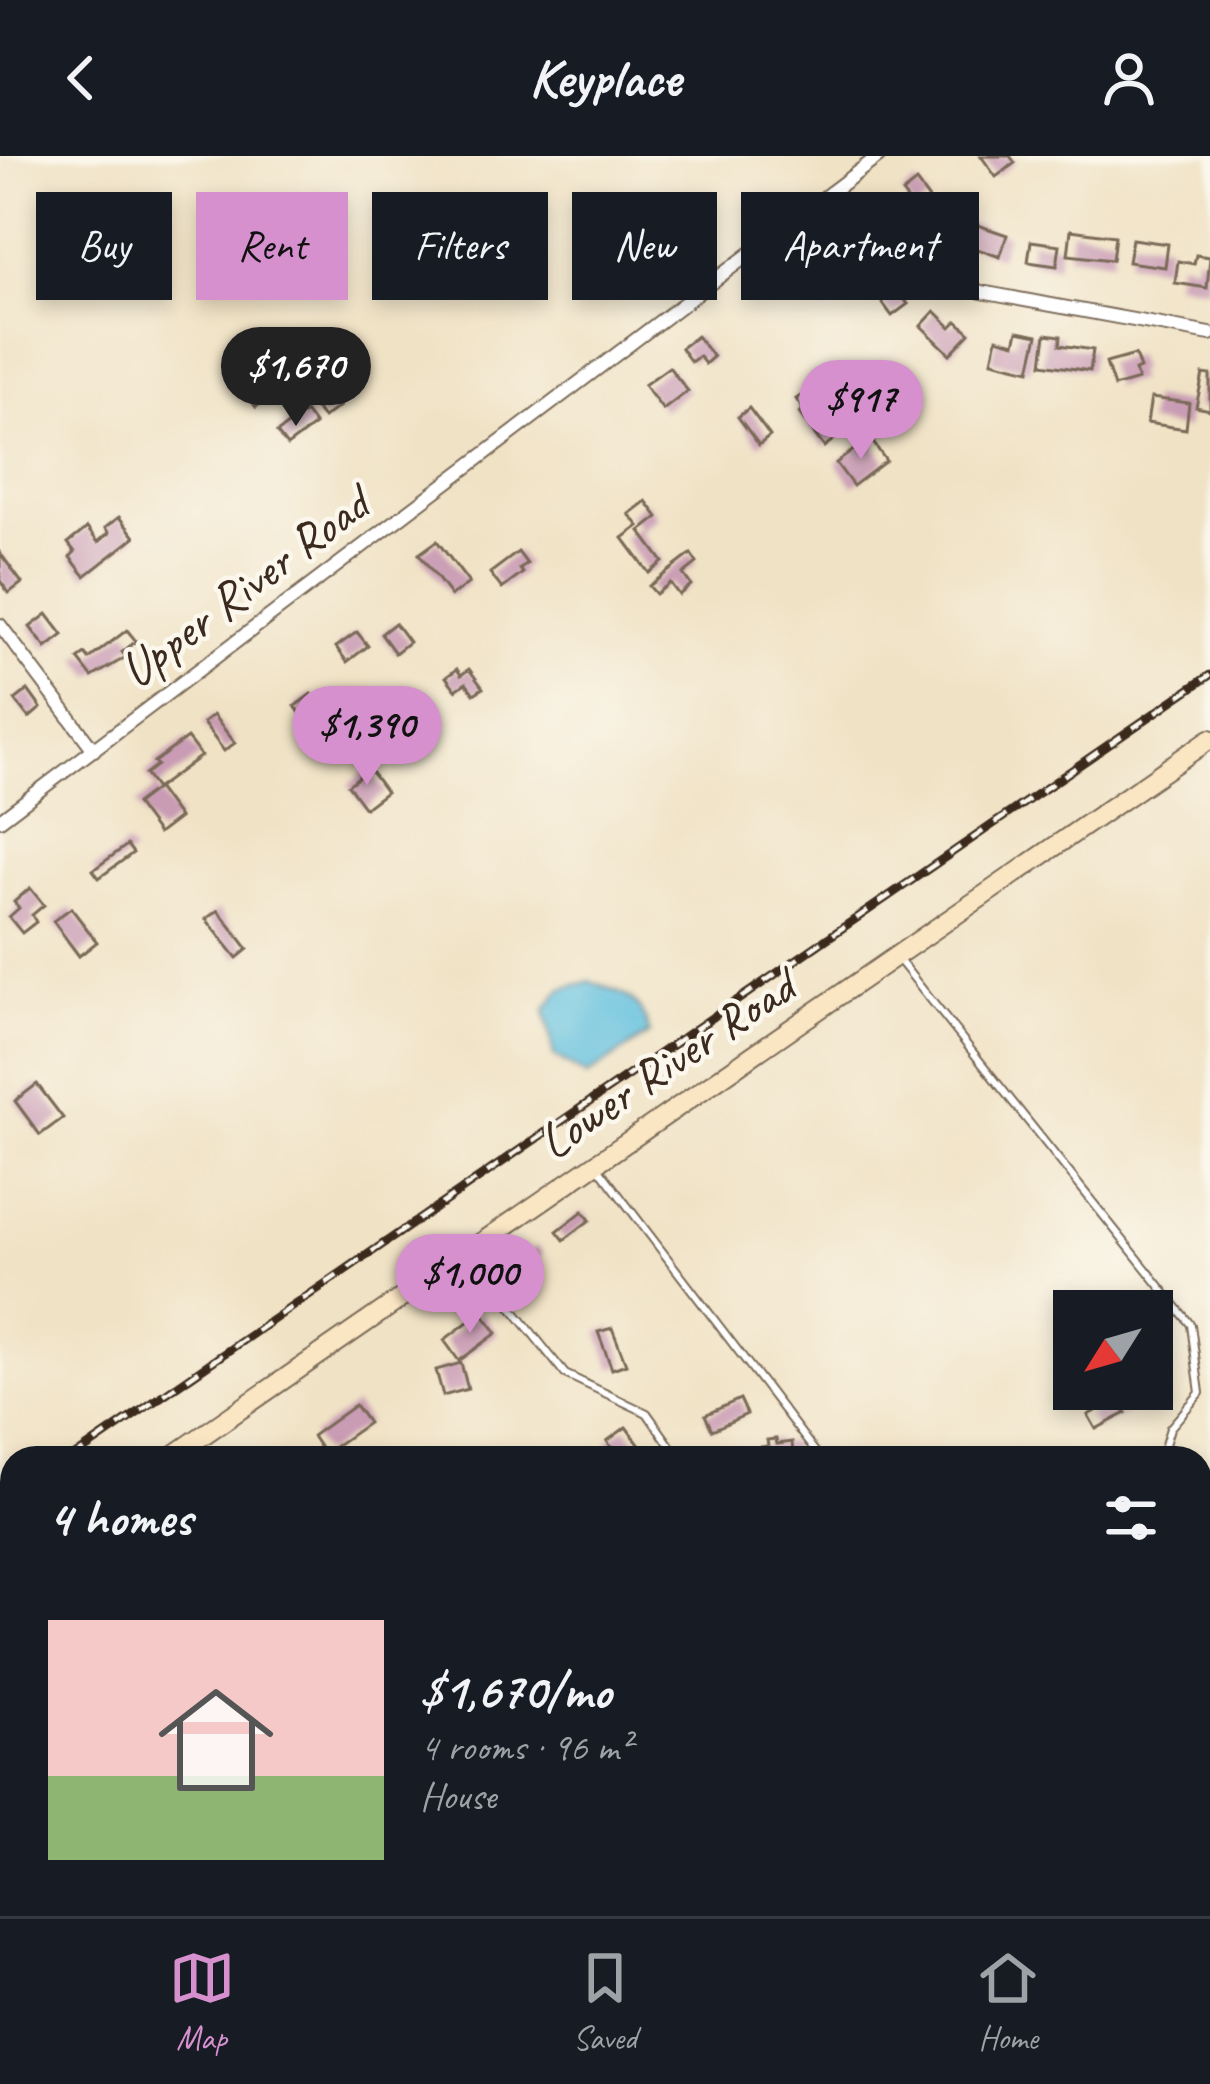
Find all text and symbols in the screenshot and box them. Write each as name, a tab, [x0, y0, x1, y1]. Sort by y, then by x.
text: Keyplace	[529, 44, 681, 112]
icon: back	[48, 45, 114, 111]
icon: person	[1096, 45, 1162, 111]
chip: Buy	[36, 192, 172, 300]
chip: Rent	[196, 192, 348, 300]
chip: Filters	[372, 192, 548, 300]
chip: New	[572, 192, 717, 300]
chip: Apartment	[741, 192, 979, 300]
pin: $1,670	[198, 327, 394, 429]
text: $1,670	[248, 341, 344, 390]
pin: $917	[790, 360, 932, 462]
text: $917	[826, 374, 896, 423]
street label: Upper River Road	[107, 468, 387, 702]
pin: $1,390	[269, 686, 465, 788]
text: $1,390	[319, 700, 415, 749]
street label: Lower River Road	[525, 950, 813, 1173]
pin: $1,000	[372, 1234, 568, 1336]
text: $1,000	[422, 1248, 518, 1297]
north arrow	[1053, 1290, 1173, 1410]
map controls	[1053, 1290, 1173, 1410]
icon: filters	[1098, 1485, 1164, 1551]
text: 4 homes	[48, 1486, 192, 1550]
text: $1,670/mo	[420, 1659, 611, 1723]
icon: home	[144, 1668, 288, 1812]
text: 4 rooms · 96 m²	[420, 1723, 631, 1772]
text: House	[420, 1772, 496, 1821]
tab: Map	[169, 1945, 235, 2059]
tab: Saved	[572, 1945, 638, 2059]
tab: Home	[975, 1945, 1041, 2059]

